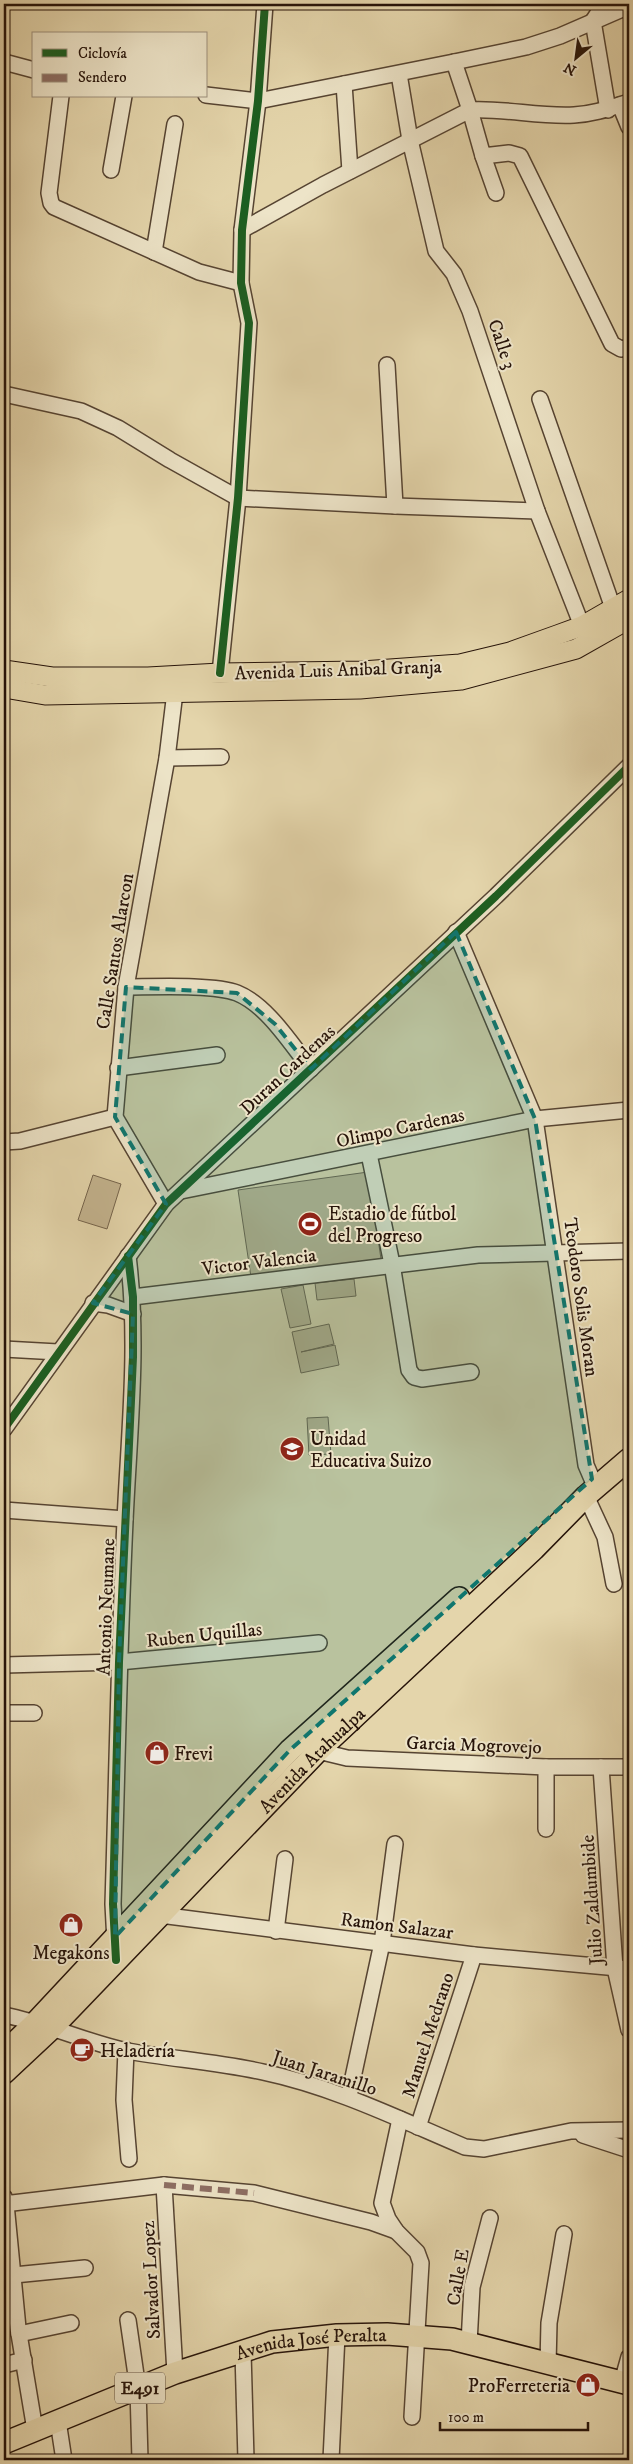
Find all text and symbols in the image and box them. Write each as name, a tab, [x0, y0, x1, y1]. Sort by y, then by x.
legend	[32, 32, 208, 98]
north arrow	[550, 32, 600, 82]
text: Ciclovía	[78, 44, 127, 63]
text: N	[560, 58, 580, 79]
text: Sendero	[78, 68, 126, 87]
street label: Calle 3	[482, 317, 521, 372]
street label: Avenida Luis Anibal Granja	[234, 655, 442, 686]
street label: Calle Santos Alarcon	[92, 871, 139, 1031]
street label: Duran Cardenas	[236, 1020, 340, 1120]
street label: Olimpo Cardenas	[334, 1104, 467, 1153]
place label: Estadio de fútbol del Progreso	[328, 1203, 456, 1248]
sports icon: Estadio de fútbol del Progreso	[297, 1211, 323, 1237]
street label: Teodoro Solis Moran	[558, 1216, 603, 1378]
street label: Victor Valencia	[200, 1244, 318, 1281]
place label: Unidad Educativa Suizo	[310, 1428, 431, 1473]
school or university icon: Unidad Educativa Suizo	[279, 1436, 305, 1462]
street label: Antonio Neumane	[93, 1538, 120, 1676]
street label: Ruben Uquillas	[145, 1618, 263, 1654]
street label: Avenida Atahualpa	[254, 1703, 371, 1819]
street label: Garcia Mogrovejo	[406, 1732, 542, 1759]
shop icon: Frevi	[144, 1740, 170, 1766]
place label: Frevi	[174, 1743, 213, 1766]
street label: Julio Zaldumbide	[576, 1834, 609, 1968]
street label: Ramon Salazar	[339, 1908, 454, 1945]
shop icon: Megakons	[58, 1912, 84, 1938]
place label: Megakons	[32, 1942, 110, 1965]
street label: Manuel Medrano	[397, 1970, 460, 2101]
cafe icon: Heladería	[69, 2037, 95, 2063]
place label: Heladería	[100, 2040, 175, 2063]
street label: Juan Jaramillo	[267, 2045, 380, 2101]
street label: Salvador Lopez	[137, 2220, 166, 2340]
street label: Calle E	[442, 2247, 475, 2308]
street label: Avenida José Peralta	[233, 2324, 387, 2366]
road number: E491	[115, 2372, 165, 2404]
shop icon: ProFerreteria	[575, 2372, 601, 2398]
place label: ProFerreteria	[468, 2375, 570, 2398]
scale bar	[440, 2399, 588, 2431]
text: 100 m	[448, 2408, 484, 2427]

